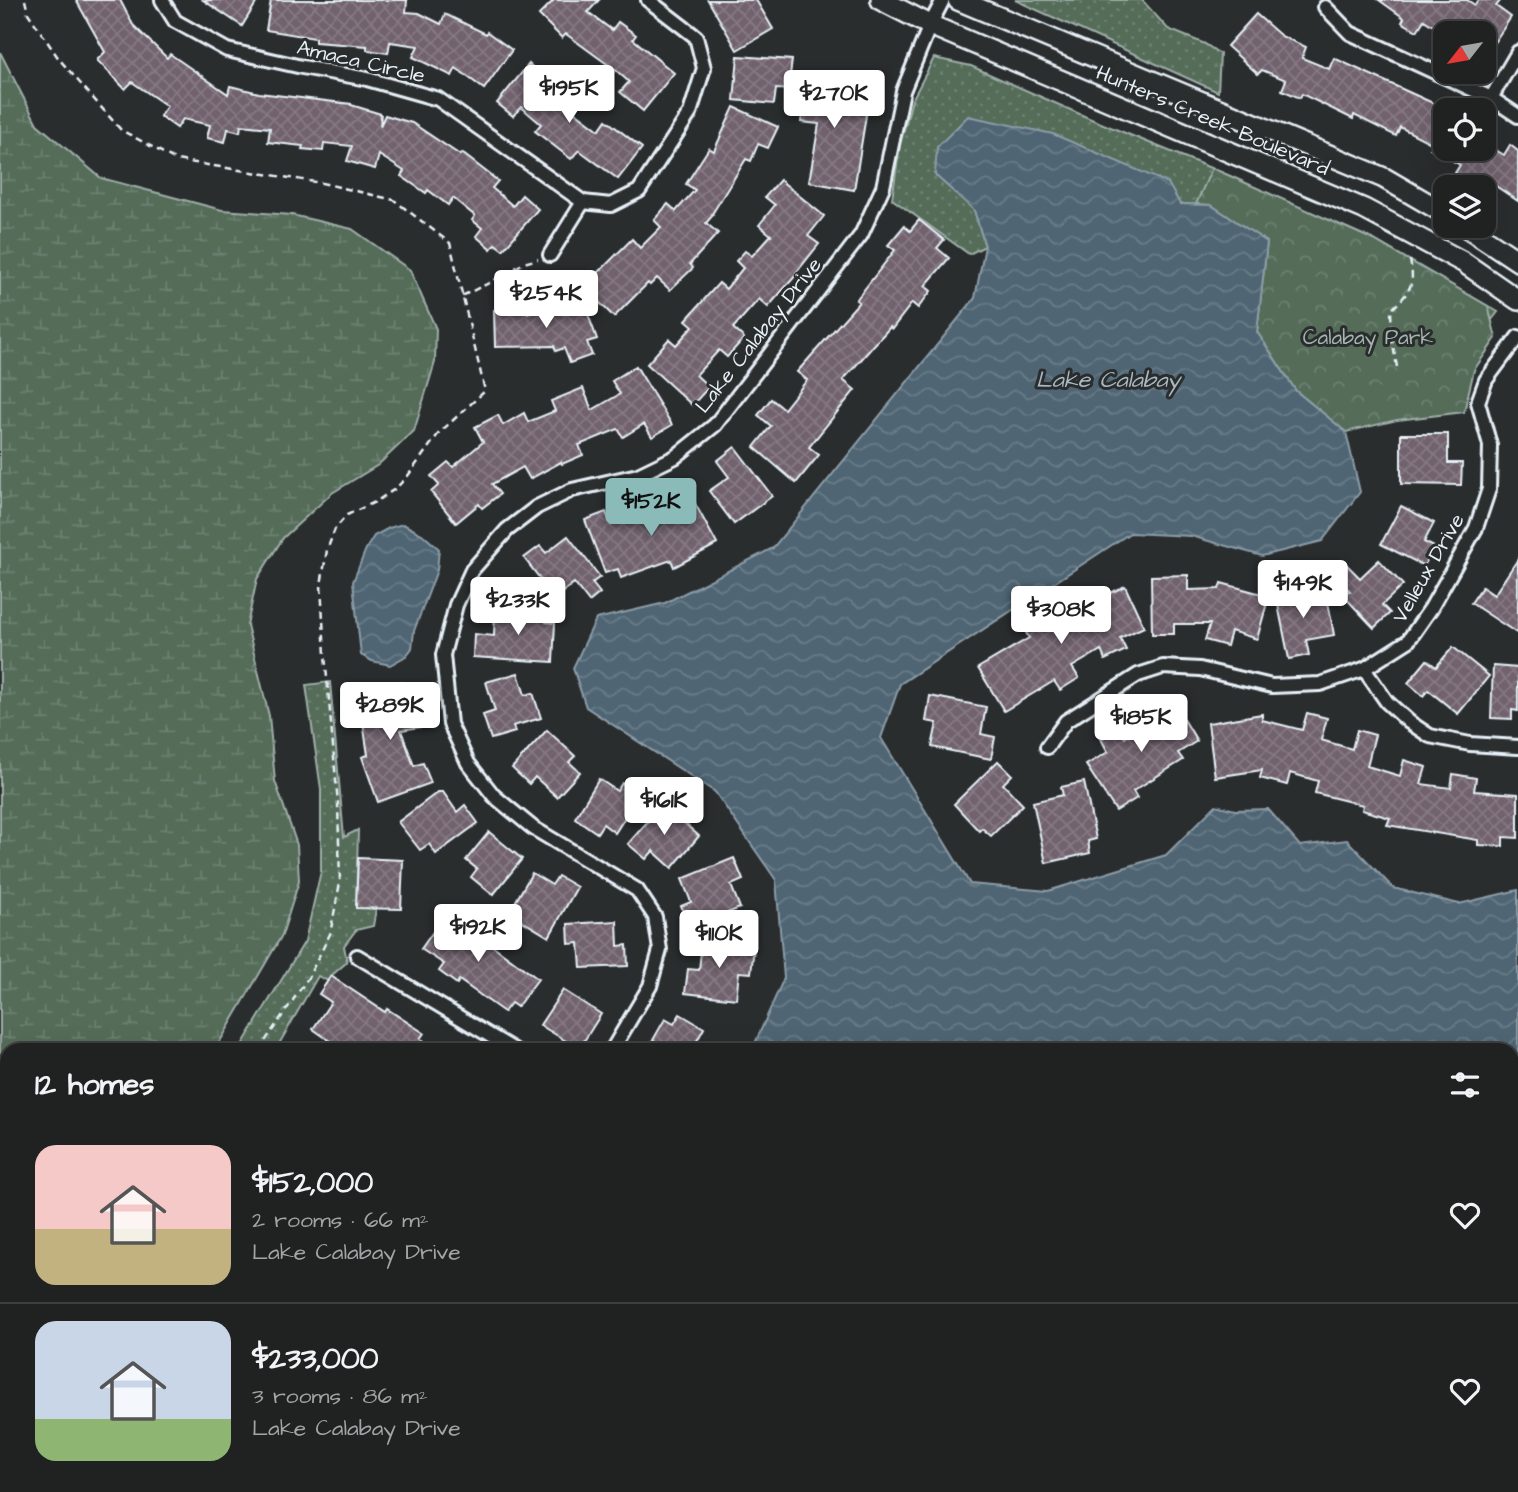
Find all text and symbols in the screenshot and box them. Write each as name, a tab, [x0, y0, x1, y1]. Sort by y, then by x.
north arrow	[1433, 21, 1496, 84]
map controls	[1433, 21, 1496, 238]
street label: Amaca Circle	[294, 33, 428, 90]
street label: Hunters Creek Boulevard	[1092, 58, 1334, 183]
pin: $195K	[520, 66, 618, 125]
pin: $270K	[785, 71, 883, 130]
text: $195K	[539, 72, 599, 104]
text: $270K	[800, 77, 868, 109]
button: locate	[1433, 98, 1496, 161]
button: layers	[1433, 175, 1496, 238]
street label: Lake Calabay Drive	[688, 251, 830, 421]
pin: $254K	[497, 270, 595, 330]
text: $254K	[510, 277, 582, 309]
park label: Calabay Park	[1303, 323, 1433, 354]
water label: Lake Calabay	[1036, 364, 1182, 397]
pin: $152K	[602, 478, 700, 538]
text: $152K	[621, 485, 681, 517]
street label: Velleux Drive	[1385, 508, 1472, 628]
pin: $149K	[1254, 560, 1352, 620]
text: $149K	[1274, 567, 1332, 599]
pin: $233K	[469, 578, 567, 637]
text: $233K	[486, 584, 550, 616]
pin: $308K	[1012, 586, 1110, 646]
text: $308K	[1027, 593, 1095, 625]
pin: $289K	[341, 682, 439, 742]
text: $289K	[356, 689, 424, 721]
pin: $185K	[1092, 694, 1190, 754]
text: $185K	[1111, 701, 1171, 733]
pin: $161K	[615, 778, 713, 837]
text: $161K	[640, 784, 688, 816]
pin: $192K	[429, 904, 527, 964]
text: $192K	[450, 911, 506, 943]
pin: $110K	[670, 911, 768, 970]
text: $110K	[695, 917, 743, 949]
text: 12 homes	[35, 1064, 154, 1106]
icon: filters	[1446, 1066, 1484, 1104]
text: $152,000	[252, 1162, 373, 1204]
icon: home	[91, 1173, 175, 1257]
icon: heart	[1446, 1196, 1484, 1234]
text: 2 rooms · 66 m²	[252, 1204, 429, 1236]
text: Lake Calabay Drive	[252, 1236, 461, 1268]
text: $233,000	[252, 1338, 379, 1380]
icon: home	[91, 1349, 175, 1433]
icon: heart	[1446, 1372, 1484, 1410]
text: 3 rooms · 86 m²	[252, 1380, 428, 1412]
text: Lake Calabay Drive	[252, 1412, 461, 1444]

